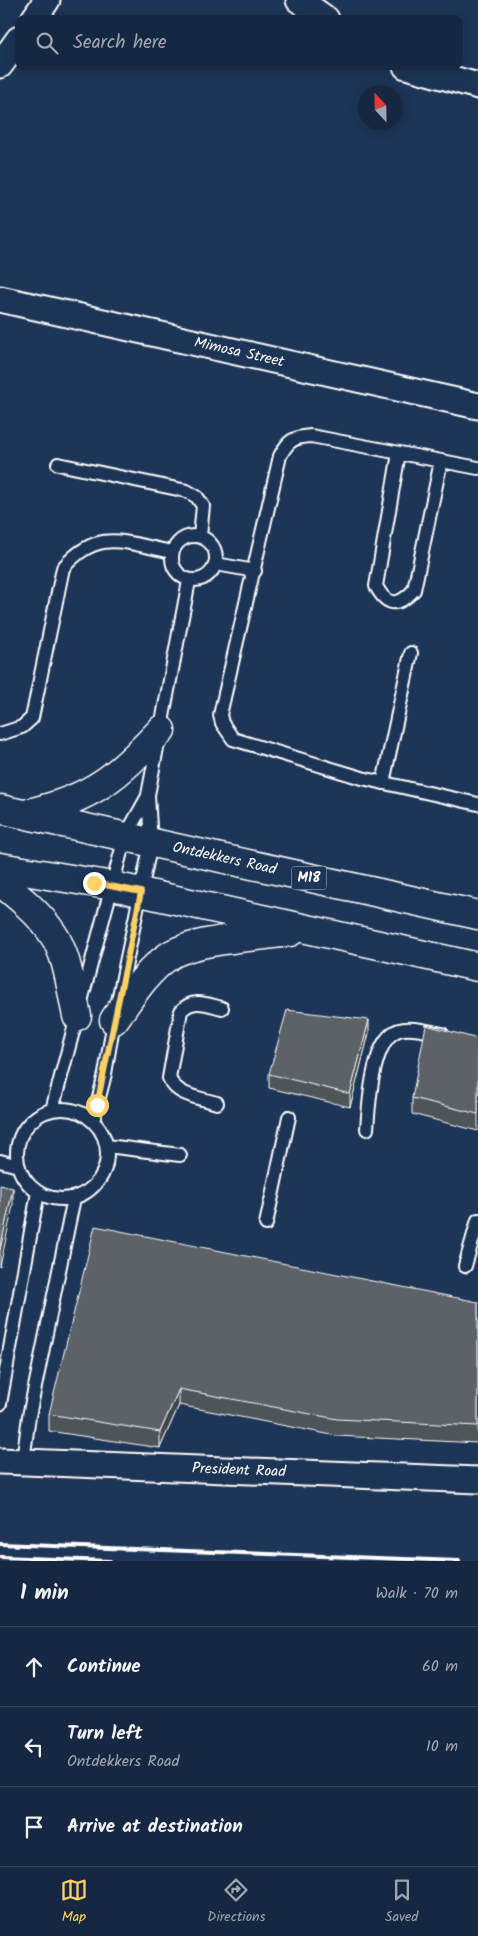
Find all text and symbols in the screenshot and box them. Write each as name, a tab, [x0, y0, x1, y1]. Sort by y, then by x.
search box	[15, 15, 463, 70]
text: Search here	[73, 28, 167, 58]
icon: search	[33, 29, 61, 57]
north arrow	[358, 85, 403, 130]
street label: Mimosa Street	[192, 331, 287, 374]
street label: Ontdekkers Road	[170, 836, 279, 882]
road number: M18	[292, 866, 326, 890]
route end	[83, 872, 106, 895]
route start	[86, 1094, 109, 1117]
street label: President Road	[191, 1457, 287, 1484]
text: 1 min	[20, 1577, 69, 1610]
text: Walk · 70 m	[375, 1581, 458, 1606]
text: Continue	[67, 1652, 140, 1682]
icon: ahead	[20, 1653, 48, 1681]
text: 60 m	[422, 1654, 458, 1679]
text: Turn left	[67, 1719, 142, 1749]
icon: left	[20, 1733, 48, 1761]
text: 10 m	[426, 1734, 458, 1759]
text: Ontdekkers Road	[67, 1749, 180, 1774]
text: Arrive at destination	[67, 1812, 243, 1842]
icon: arrive	[20, 1813, 48, 1841]
tab: Map	[60, 1876, 88, 1928]
tab: Directions	[207, 1876, 265, 1928]
tab: Saved	[385, 1876, 418, 1928]

